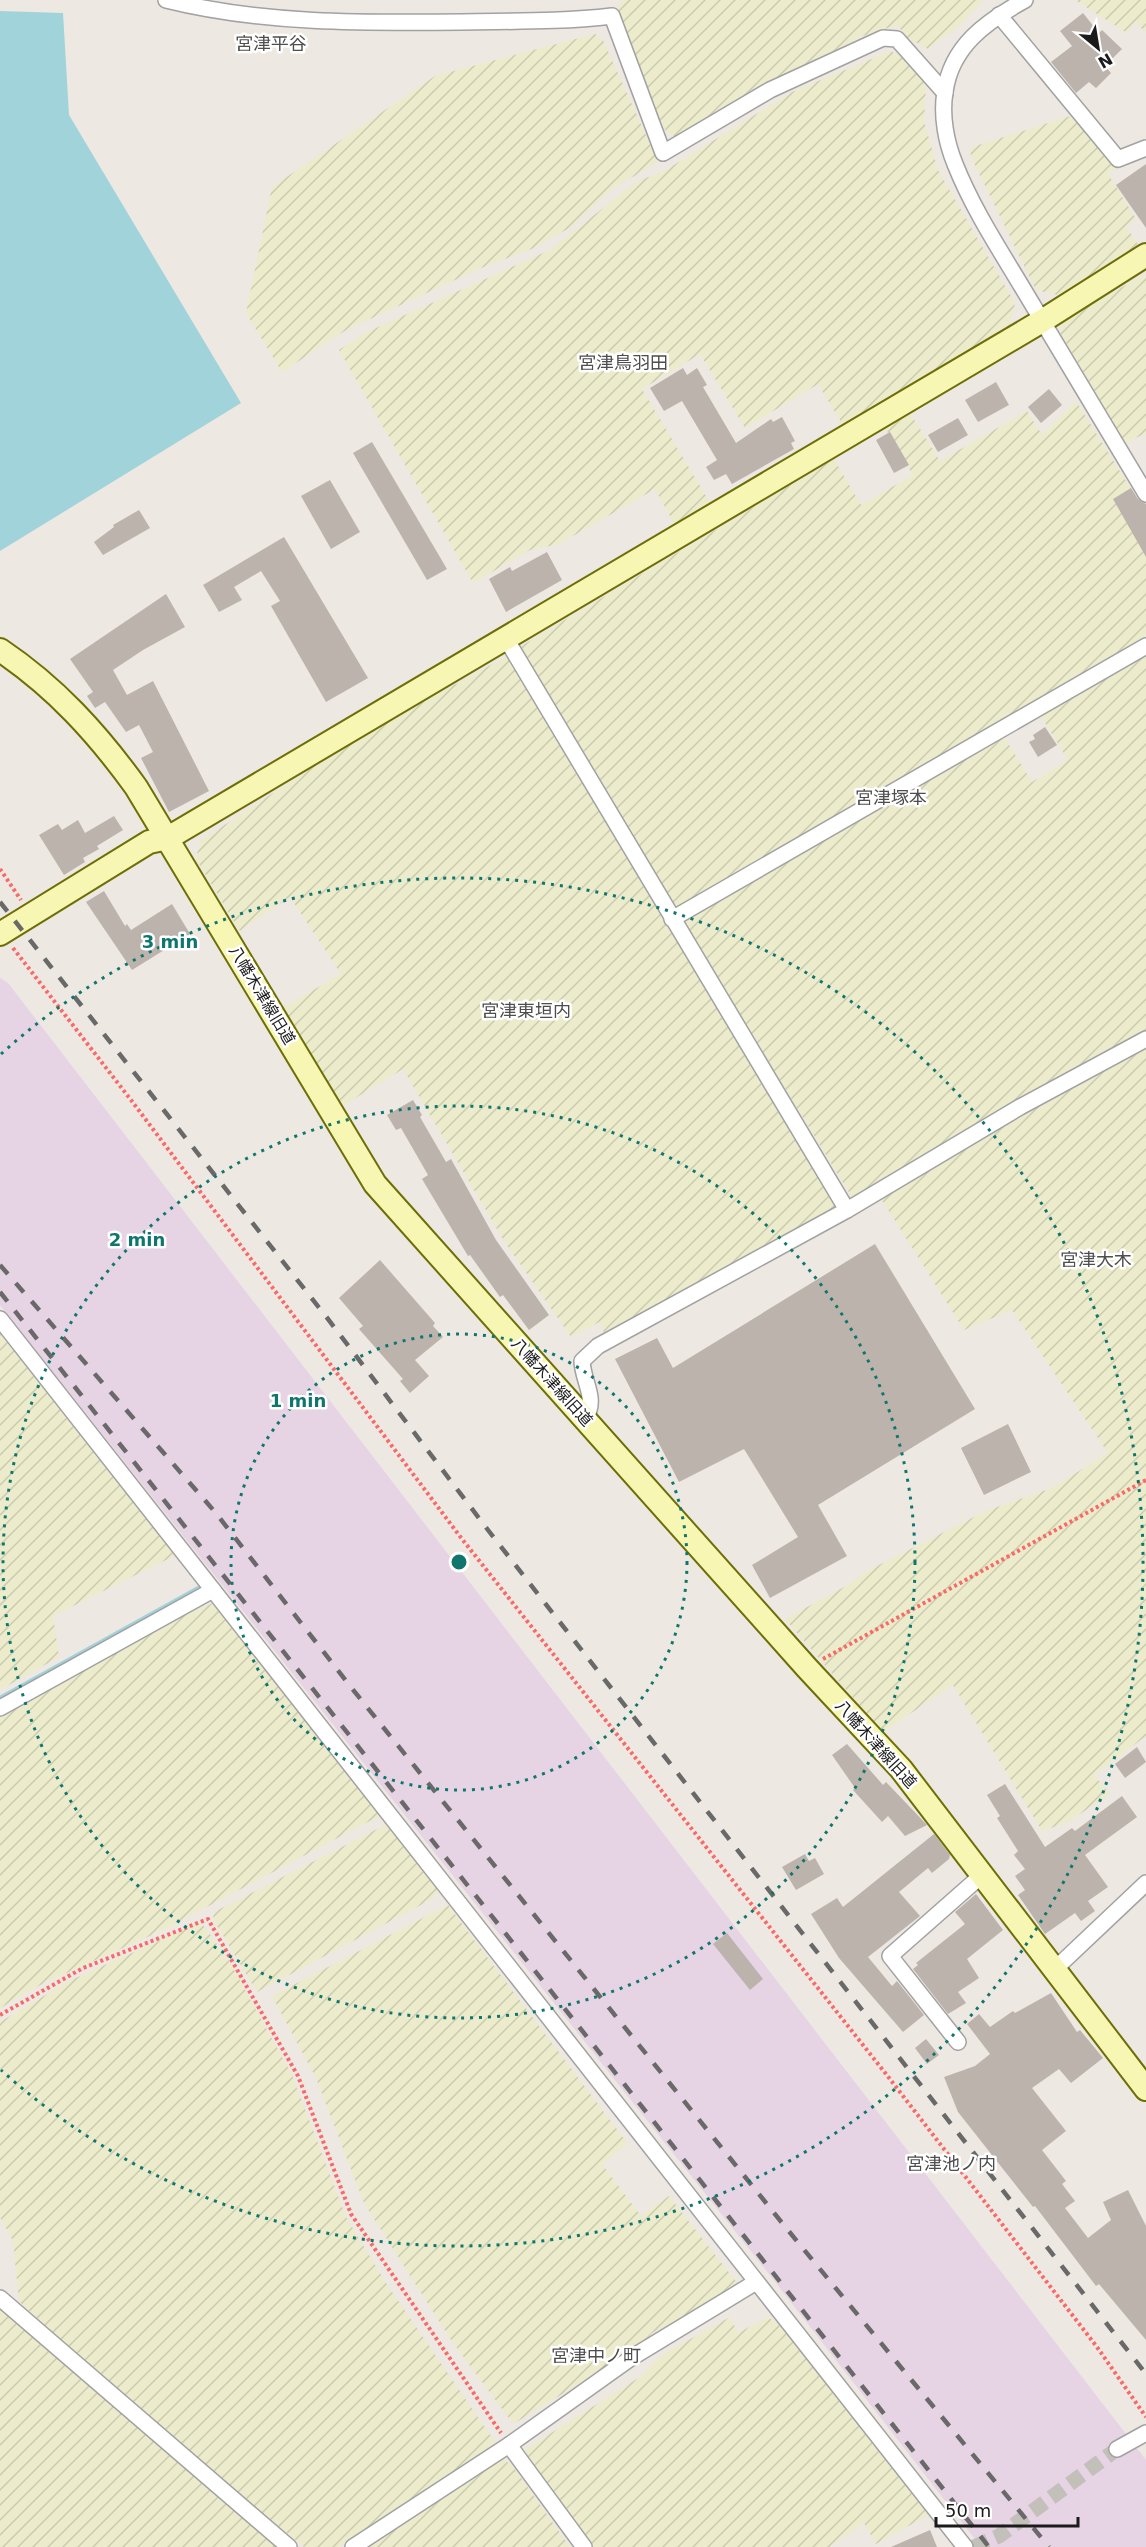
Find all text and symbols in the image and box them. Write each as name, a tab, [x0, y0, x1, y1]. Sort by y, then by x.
north arrow	[1068, 18, 1128, 78]
district label: 宮津平谷	[235, 33, 307, 54]
text: N	[1095, 49, 1116, 72]
district label: 宮津鳥羽田	[578, 352, 668, 373]
district label: 宮津塚本	[855, 787, 927, 808]
text: 3 min	[142, 931, 198, 952]
street label: 八幡木津線旧道	[225, 942, 299, 1048]
district label: 宮津東垣内	[481, 1000, 571, 1021]
text: 2 min	[109, 1229, 165, 1250]
district label: 宮津大木	[1060, 1249, 1132, 1270]
street label: 八幡木津線旧道	[507, 1334, 597, 1430]
text: 1 min	[270, 1390, 326, 1411]
centre of rings	[449, 1552, 469, 1572]
street label: 八幡木津線旧道	[831, 1696, 921, 1792]
district label: 宮津池ノ内	[906, 2153, 996, 2174]
district label: 宮津中ノ町	[551, 2345, 641, 2366]
scale bar	[936, 2490, 1078, 2528]
text: 50 m	[945, 2500, 991, 2521]

